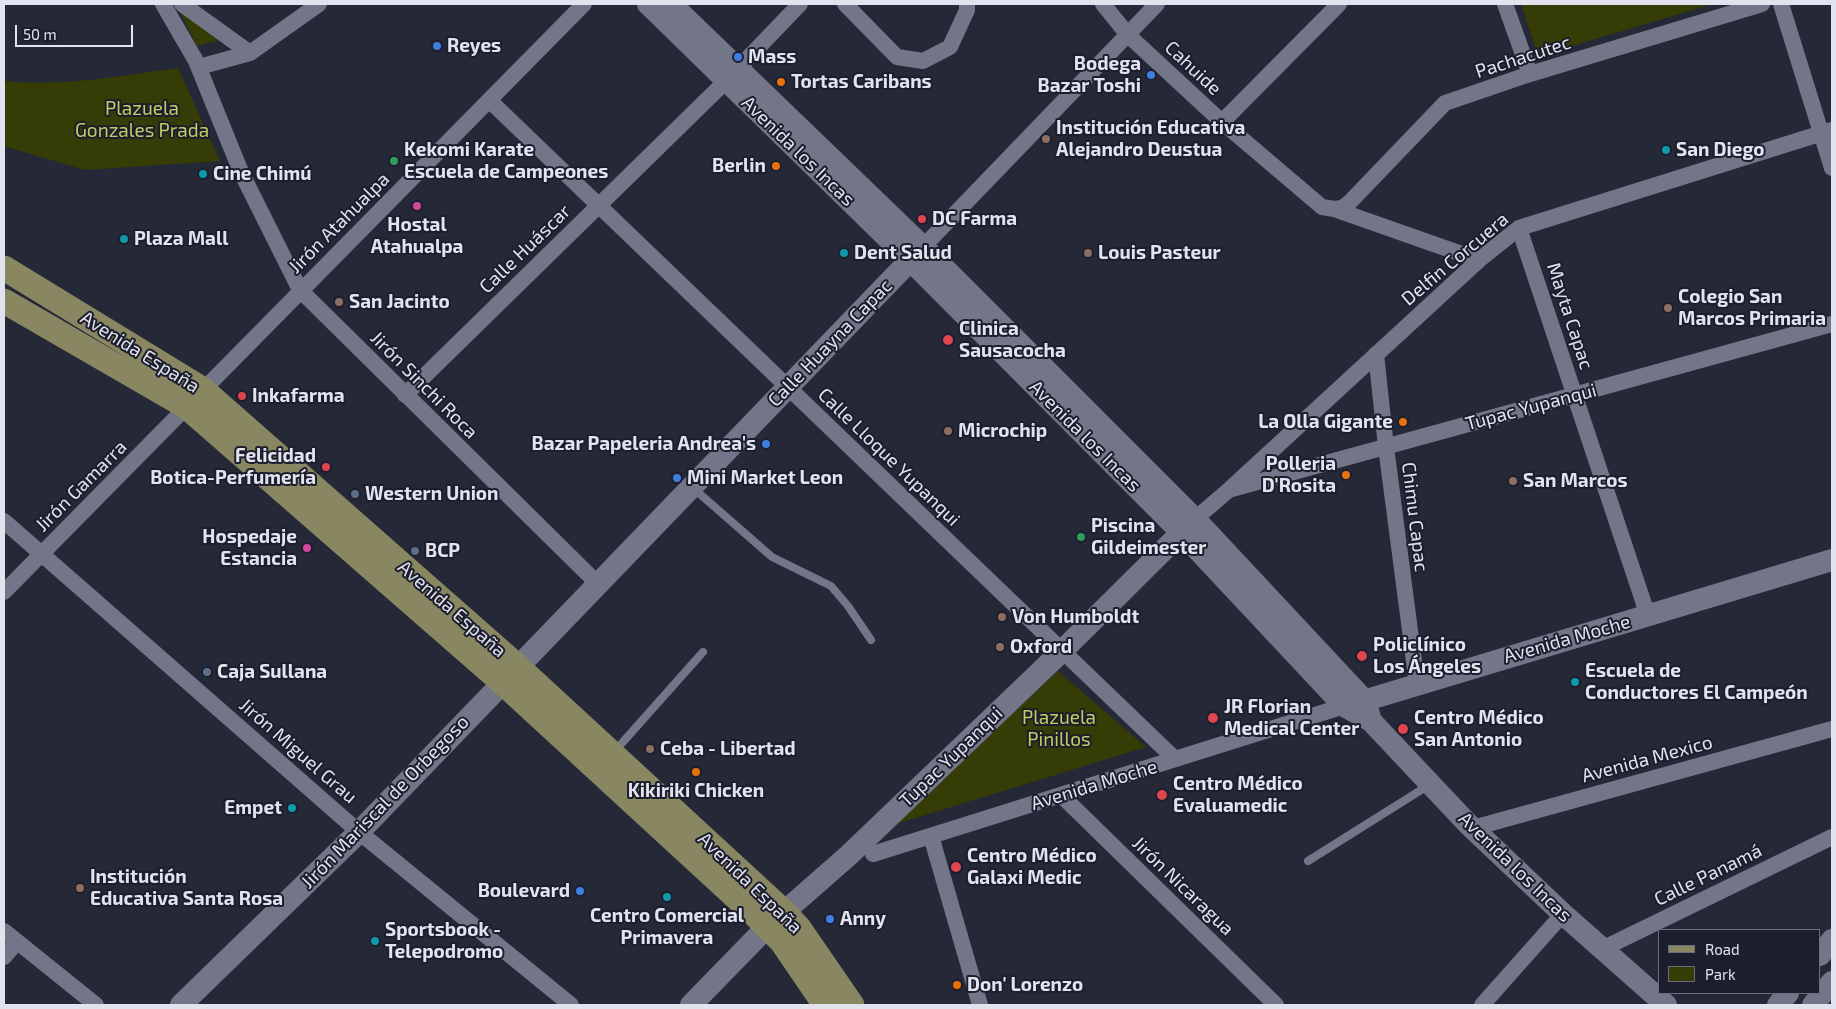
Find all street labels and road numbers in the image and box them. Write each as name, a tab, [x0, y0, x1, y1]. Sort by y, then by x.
street label: Pachacutec	[1472, 31, 1574, 83]
street label: Cahuide	[1160, 36, 1226, 100]
street label: Avenida los Incas	[737, 91, 859, 211]
street label: Jirón Atahualpa	[284, 168, 394, 278]
street label: Calle Huáscar	[475, 200, 575, 298]
street label: Delfin Corcuera	[1397, 208, 1513, 310]
street label: Mayta Capac	[1542, 260, 1598, 372]
street label: Calle Huayna Capac	[763, 274, 897, 412]
street label: Avenida España	[76, 306, 204, 398]
street label: Jirón Sinchi Roca	[366, 327, 482, 443]
street label: Avenida los Incas	[1024, 375, 1146, 497]
street label: Tupac Yupanqui	[1463, 379, 1599, 435]
street label: Calle Lloque Yupanqui	[813, 383, 965, 531]
street label: Jirón Gamarra	[31, 436, 131, 536]
street label: Chimu Capac	[1397, 461, 1433, 573]
street label: Avenida España	[393, 556, 511, 662]
street label: Avenida Moche	[1501, 610, 1633, 668]
street label: Jirón Miguel Grau	[235, 694, 361, 808]
street label: Tupac Yupanqui	[895, 702, 1007, 812]
street label: Jirón Mariscal de Orbegoso	[296, 711, 474, 893]
street label: Avenida Mexico	[1579, 731, 1715, 787]
street label: Avenida Moche	[1028, 755, 1160, 815]
street label: Avenida los Incas	[1454, 807, 1576, 927]
street label: Avenida España	[693, 828, 807, 938]
street label: Jirón Nicaragua	[1127, 832, 1239, 940]
street label: Calle Panamá	[1650, 839, 1766, 911]

